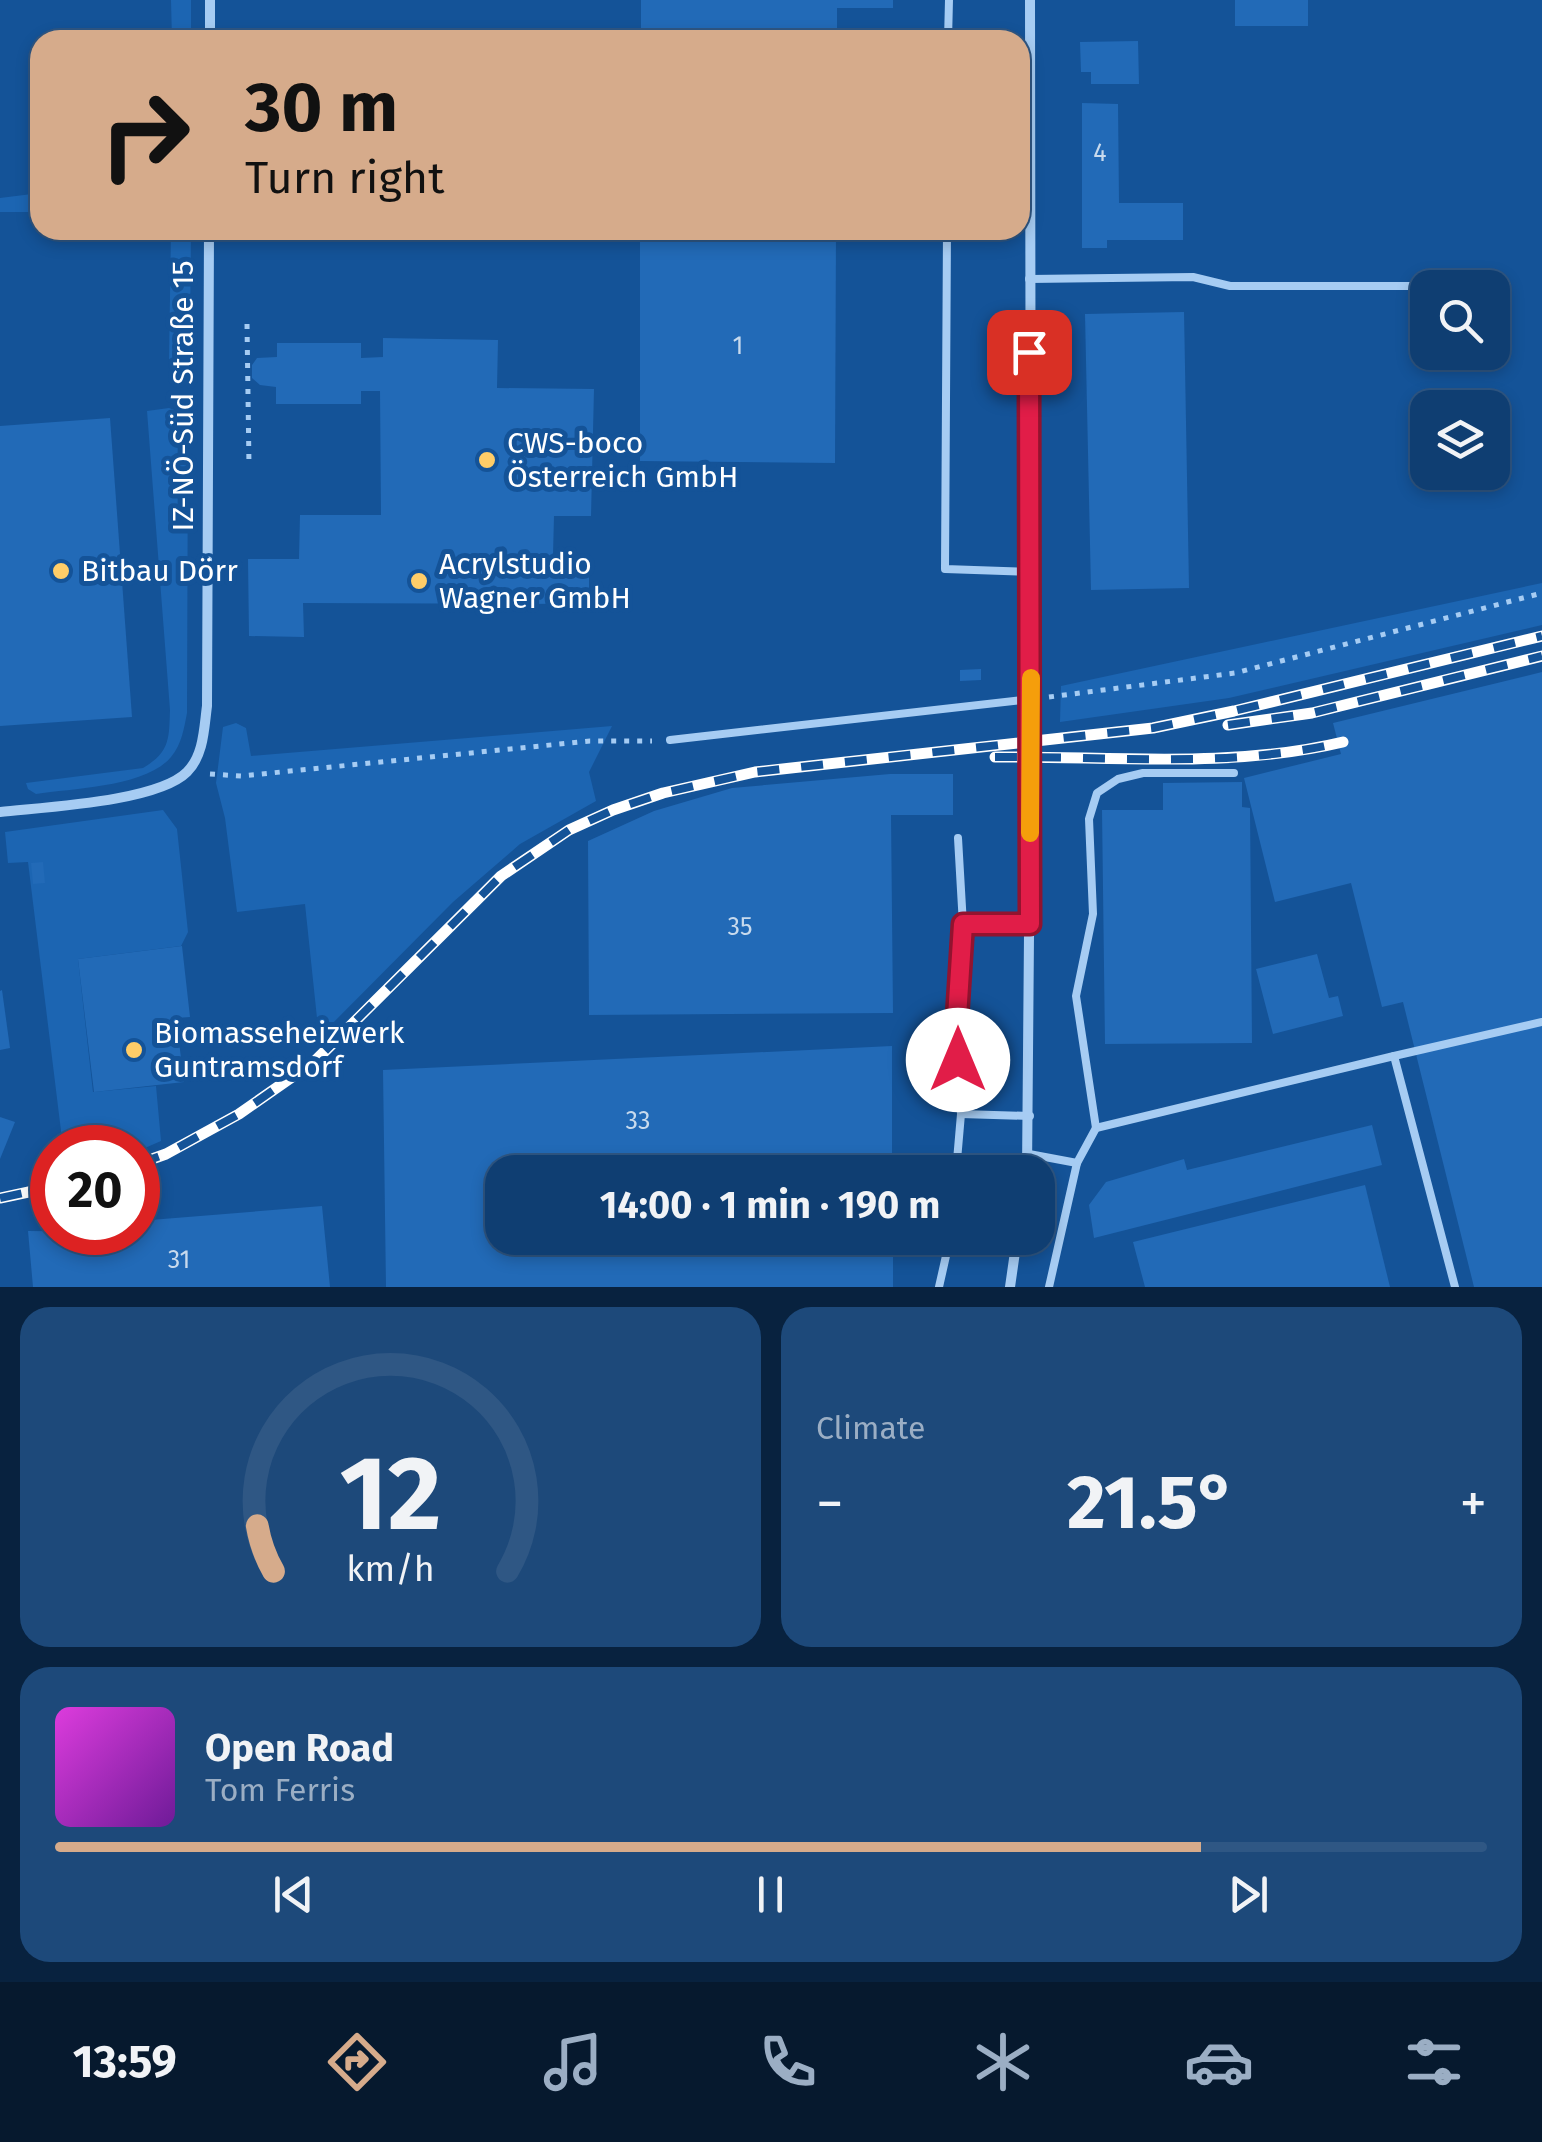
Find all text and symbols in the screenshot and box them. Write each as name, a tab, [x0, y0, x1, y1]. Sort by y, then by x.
text: 30 m	[245, 66, 398, 150]
icon: right	[80, 70, 210, 200]
house number: 4	[1093, 138, 1107, 168]
text: Turn right	[245, 151, 444, 205]
street label: IZ-NÖ-Süd Straße 15	[165, 261, 201, 531]
map controls	[1410, 270, 1510, 490]
button: search	[1410, 270, 1510, 370]
pin	[987, 310, 1072, 395]
icon: arrive	[1002, 325, 1057, 380]
house number: 1	[733, 331, 743, 361]
button: layers	[1410, 390, 1510, 490]
place label: CWS-boco Österreich GmbH	[507, 425, 738, 495]
marker: CWS-boco Österreich GmbH	[476, 449, 498, 471]
place label: Acrylstudio Wagner GmbH	[439, 546, 631, 616]
place label: Bitbau Dörr	[81, 553, 238, 589]
marker: Bitbau Dörr	[50, 560, 72, 582]
marker: Acrylstudio Wagner GmbH	[408, 570, 430, 592]
house number: 35	[727, 912, 753, 942]
position arrow	[906, 1008, 1010, 1112]
place label: Biomasseheizwerk Guntramsdorf	[154, 1015, 405, 1085]
marker: Biomasseheizwerk Guntramsdorf	[123, 1039, 145, 1061]
house number: 33	[626, 1106, 650, 1136]
speed limit sign: 20	[30, 1125, 160, 1255]
text: 14:00 · 1 min · 190 m	[600, 1182, 940, 1228]
house number: 31	[168, 1245, 190, 1275]
text: Climate	[816, 1409, 925, 1447]
text: 12	[339, 1432, 442, 1557]
text: 21.5°	[1067, 1458, 1236, 1548]
text: −	[816, 1471, 844, 1537]
text: +	[1460, 1471, 1487, 1537]
text: km/h	[346, 1548, 435, 1590]
text: Open Road	[205, 1725, 394, 1771]
text: Tom Ferris	[205, 1771, 355, 1809]
icon: previous	[266, 1867, 321, 1922]
icon: pause	[743, 1867, 798, 1922]
icon: next	[1221, 1867, 1276, 1922]
icon: directions	[322, 2027, 392, 2097]
icon: music	[538, 2027, 608, 2097]
icon: phone	[753, 2027, 823, 2097]
icon: climate	[968, 2027, 1038, 2097]
icon: car	[1184, 2027, 1254, 2097]
icon: filters	[1399, 2027, 1469, 2097]
text: 13:59	[73, 2035, 177, 2089]

